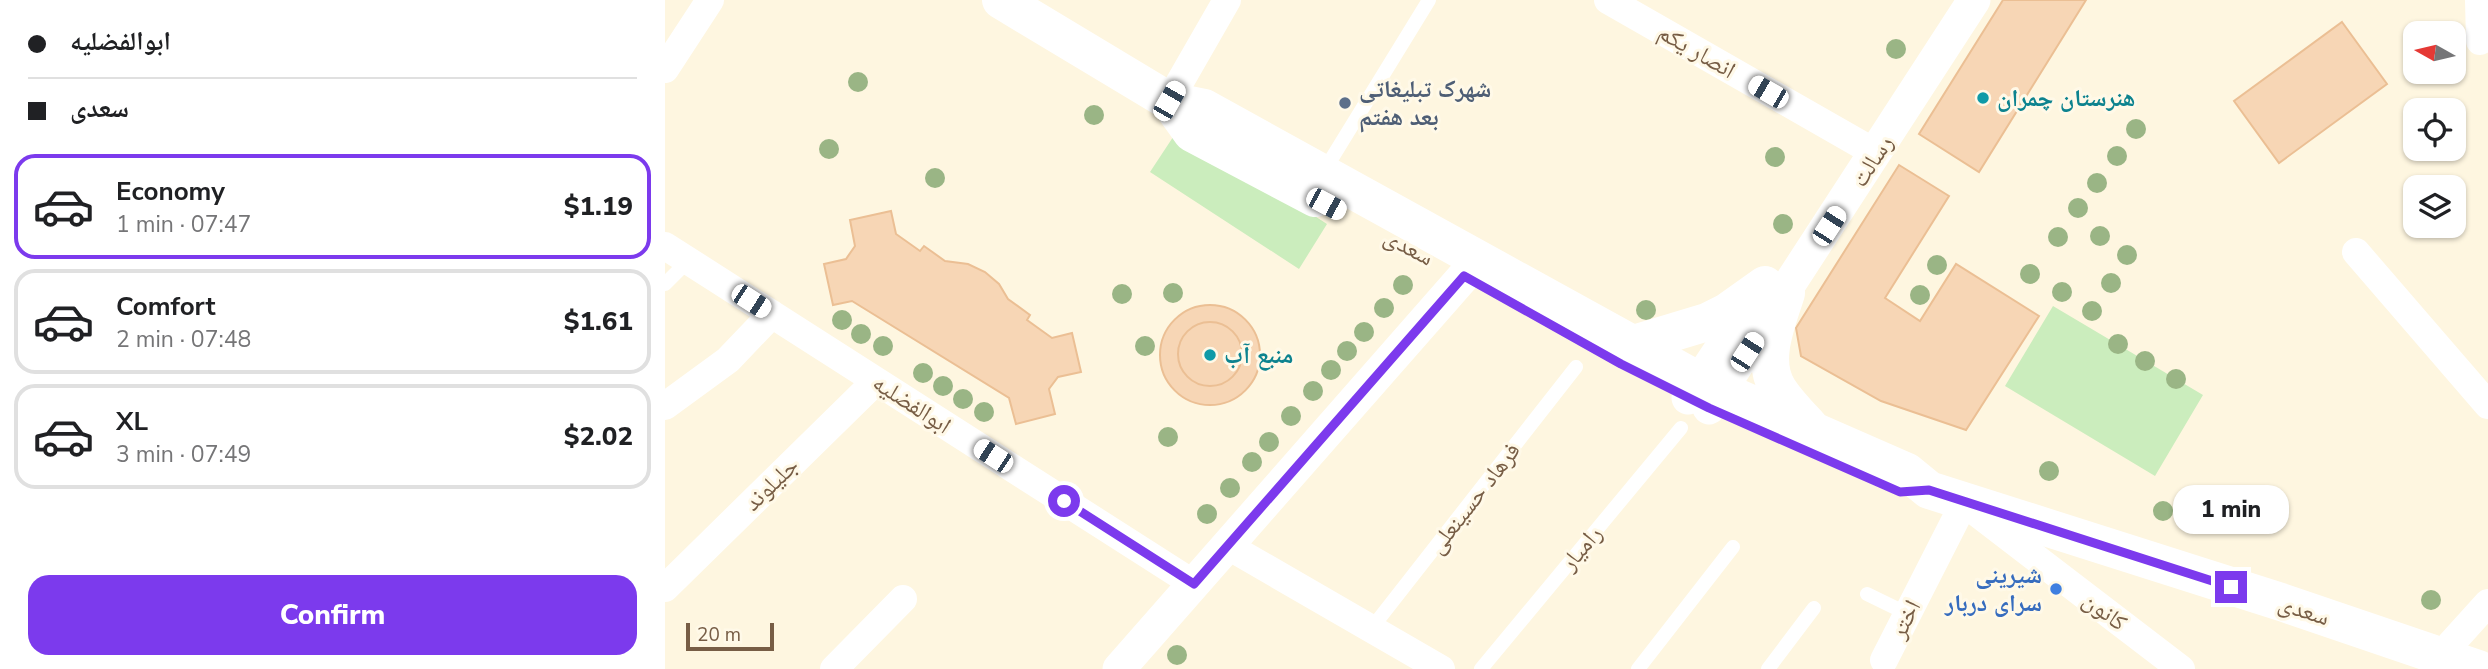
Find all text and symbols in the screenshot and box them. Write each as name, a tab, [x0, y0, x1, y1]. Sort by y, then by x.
street label: انصار یکم	[1652, 16, 1742, 86]
north arrow	[2403, 21, 2466, 84]
map controls	[2403, 21, 2466, 238]
text: ابوالفضلیه	[70, 24, 171, 59]
car	[1745, 72, 1792, 112]
place label: شهرک تبلیغاتی بعد هفتم	[1359, 73, 1491, 133]
car	[1150, 78, 1189, 124]
place label: هنرستان چمران	[1997, 82, 2135, 114]
marker: هنرستان چمران	[1975, 90, 1991, 106]
text: سعدی	[70, 91, 129, 126]
marker: شهرک تبلیغاتی بعد هفتم	[1337, 95, 1353, 111]
button: locate	[2403, 98, 2466, 161]
street label: رسالت	[1843, 129, 1901, 193]
text: Economy	[116, 174, 225, 209]
icon: car	[32, 175, 95, 238]
button: layers	[2403, 175, 2466, 238]
car	[1303, 185, 1350, 223]
text: $1.19	[564, 189, 633, 224]
car	[1809, 203, 1850, 249]
text: 1 min · 07:47	[116, 209, 251, 240]
street label: سعدی	[1379, 221, 1439, 273]
car	[728, 281, 775, 321]
text: Comfort	[116, 289, 216, 324]
icon: car	[32, 290, 95, 353]
text: $1.61	[564, 304, 633, 339]
text: 2 min · 07:48	[116, 324, 251, 355]
car	[1727, 329, 1768, 375]
place label: منبع آب	[1224, 339, 1293, 371]
marker: منبع آب	[1202, 347, 1218, 363]
street label: ابوالفضلیه	[867, 367, 957, 441]
text: XL	[116, 404, 148, 439]
icon: car	[32, 405, 95, 468]
text: $2.02	[564, 419, 633, 454]
car	[970, 436, 1017, 476]
street label: فرهاد حسینعلی	[1420, 436, 1528, 560]
text: 3 min · 07:49	[116, 439, 251, 470]
street label: جلیلوند	[737, 450, 805, 518]
route start	[1048, 485, 1080, 517]
callout: 1 min	[2173, 486, 2289, 534]
text: 1 min	[2201, 494, 2261, 525]
street label: رامیار	[1552, 519, 1609, 578]
place label: شیرینی سرای دربار	[1944, 559, 2042, 619]
route end	[2215, 571, 2247, 603]
button: Confirm	[28, 575, 637, 655]
marker: شیرینی سرای دربار	[2048, 581, 2064, 597]
street label: کانون	[2076, 584, 2134, 638]
street label: سعدی	[2274, 587, 2334, 633]
street label: اختر	[1881, 594, 1928, 645]
scale bar	[686, 620, 773, 652]
text: 20 m	[697, 622, 741, 648]

